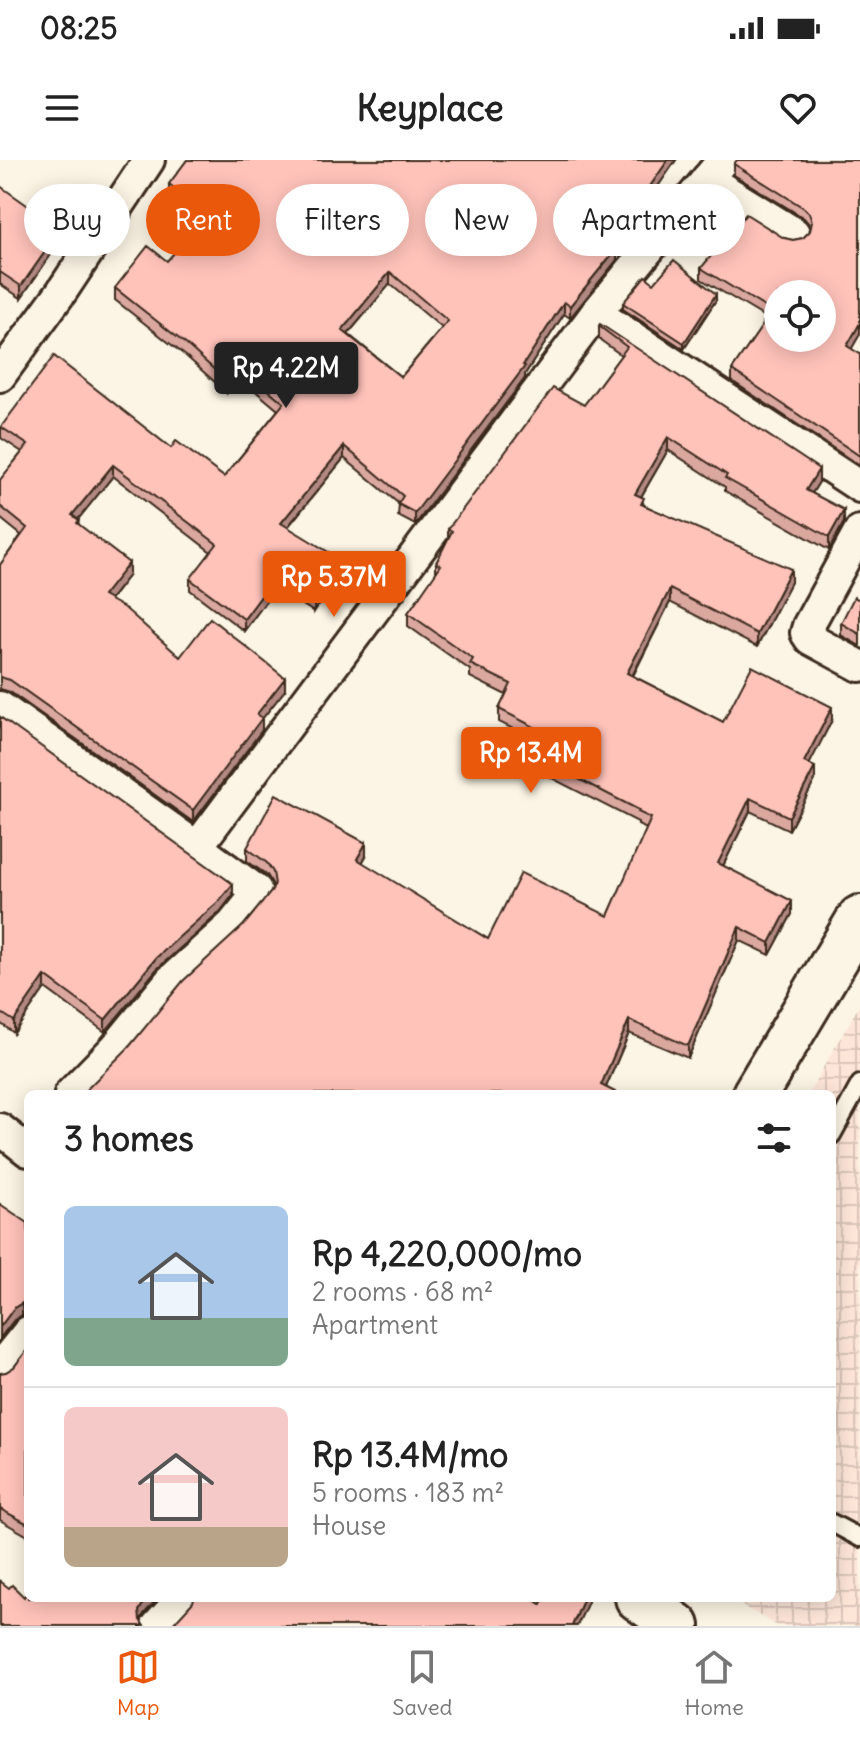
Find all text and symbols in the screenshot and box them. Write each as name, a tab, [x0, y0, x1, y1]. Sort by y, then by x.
text: 08:25	[40, 9, 118, 47]
icon: menu	[40, 86, 84, 130]
text: Keyplace	[356, 86, 504, 131]
icon: heart	[776, 86, 820, 130]
chip: Buy	[24, 184, 130, 256]
chip: Rent	[146, 184, 260, 256]
chip: Filters	[276, 184, 409, 256]
chip: New	[425, 184, 537, 256]
chip: Apartment	[553, 184, 745, 256]
map controls	[764, 280, 836, 352]
button: locate	[764, 280, 836, 352]
pin: Rp 4.22M	[203, 342, 369, 410]
text: Rp 4.22M	[232, 351, 340, 384]
pin: Rp 5.37M	[251, 551, 417, 619]
text: Rp 5.37M	[281, 560, 387, 593]
pin: Rp 13.4M	[448, 727, 614, 795]
text: Rp 13.4M	[479, 736, 583, 769]
icon: filters	[752, 1116, 796, 1160]
text: 3 homes	[64, 1117, 194, 1160]
text: Rp 4,220,000/mo	[312, 1232, 582, 1275]
icon: home	[128, 1238, 224, 1334]
text: 2 rooms · 68 m²	[312, 1275, 494, 1308]
text: Apartment	[312, 1308, 438, 1341]
text: Rp 13.4M/mo	[312, 1433, 508, 1476]
icon: home	[128, 1439, 224, 1535]
text: 5 rooms · 183 m²	[312, 1476, 504, 1509]
text: House	[312, 1509, 386, 1542]
tab: Map	[116, 1645, 160, 1721]
tab: Saved	[392, 1645, 452, 1721]
tab: Home	[685, 1645, 744, 1721]

